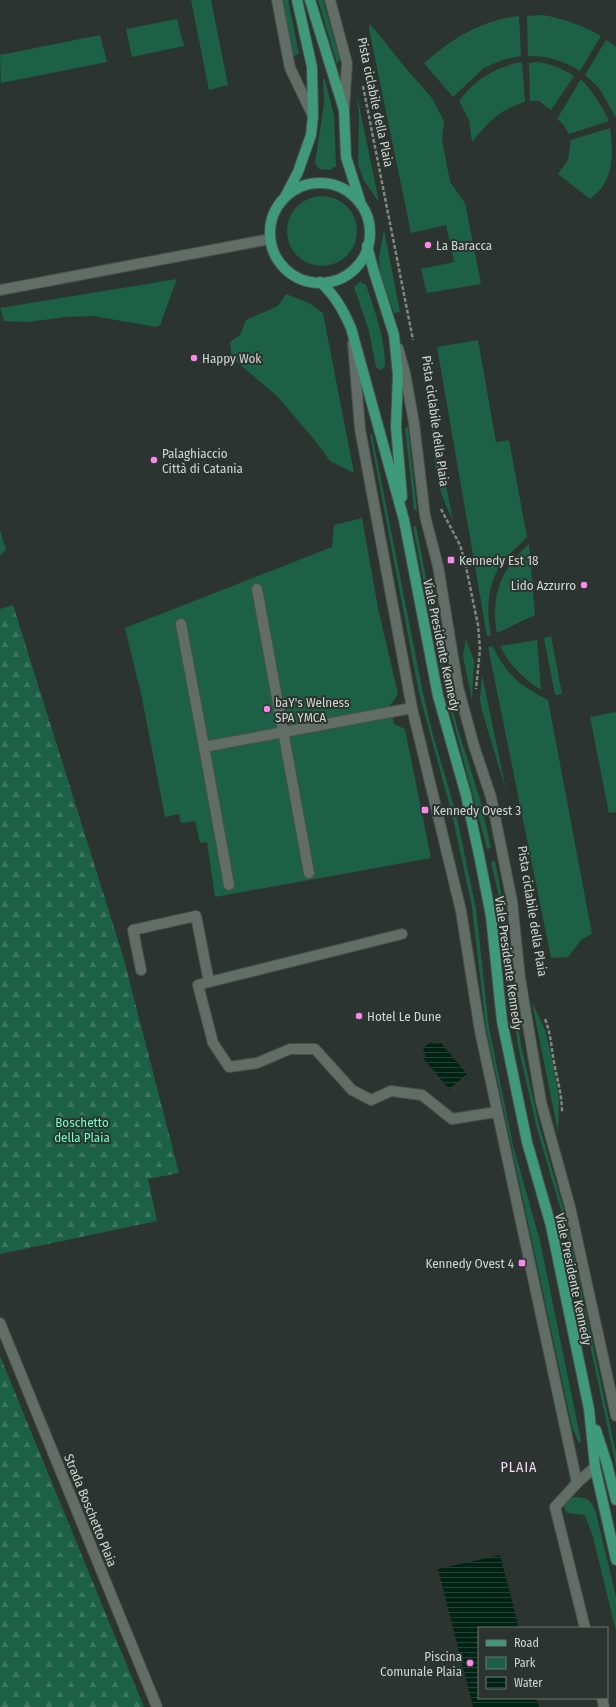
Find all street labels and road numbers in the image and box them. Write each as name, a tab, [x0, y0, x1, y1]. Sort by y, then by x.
street label: Pista ciclabile della Plaia	[354, 36, 397, 168]
street label: Pista ciclabile della Plaia	[419, 355, 452, 488]
street label: Viale Presidente Kennedy	[420, 578, 463, 713]
street label: Pista ciclabile della Plaia	[515, 845, 550, 977]
street label: Viale Presidente Kennedy	[492, 895, 525, 1031]
street label: Viale Presidente Kennedy	[552, 1212, 595, 1347]
street label: Strada Boschetto Plaia	[61, 1452, 120, 1569]

